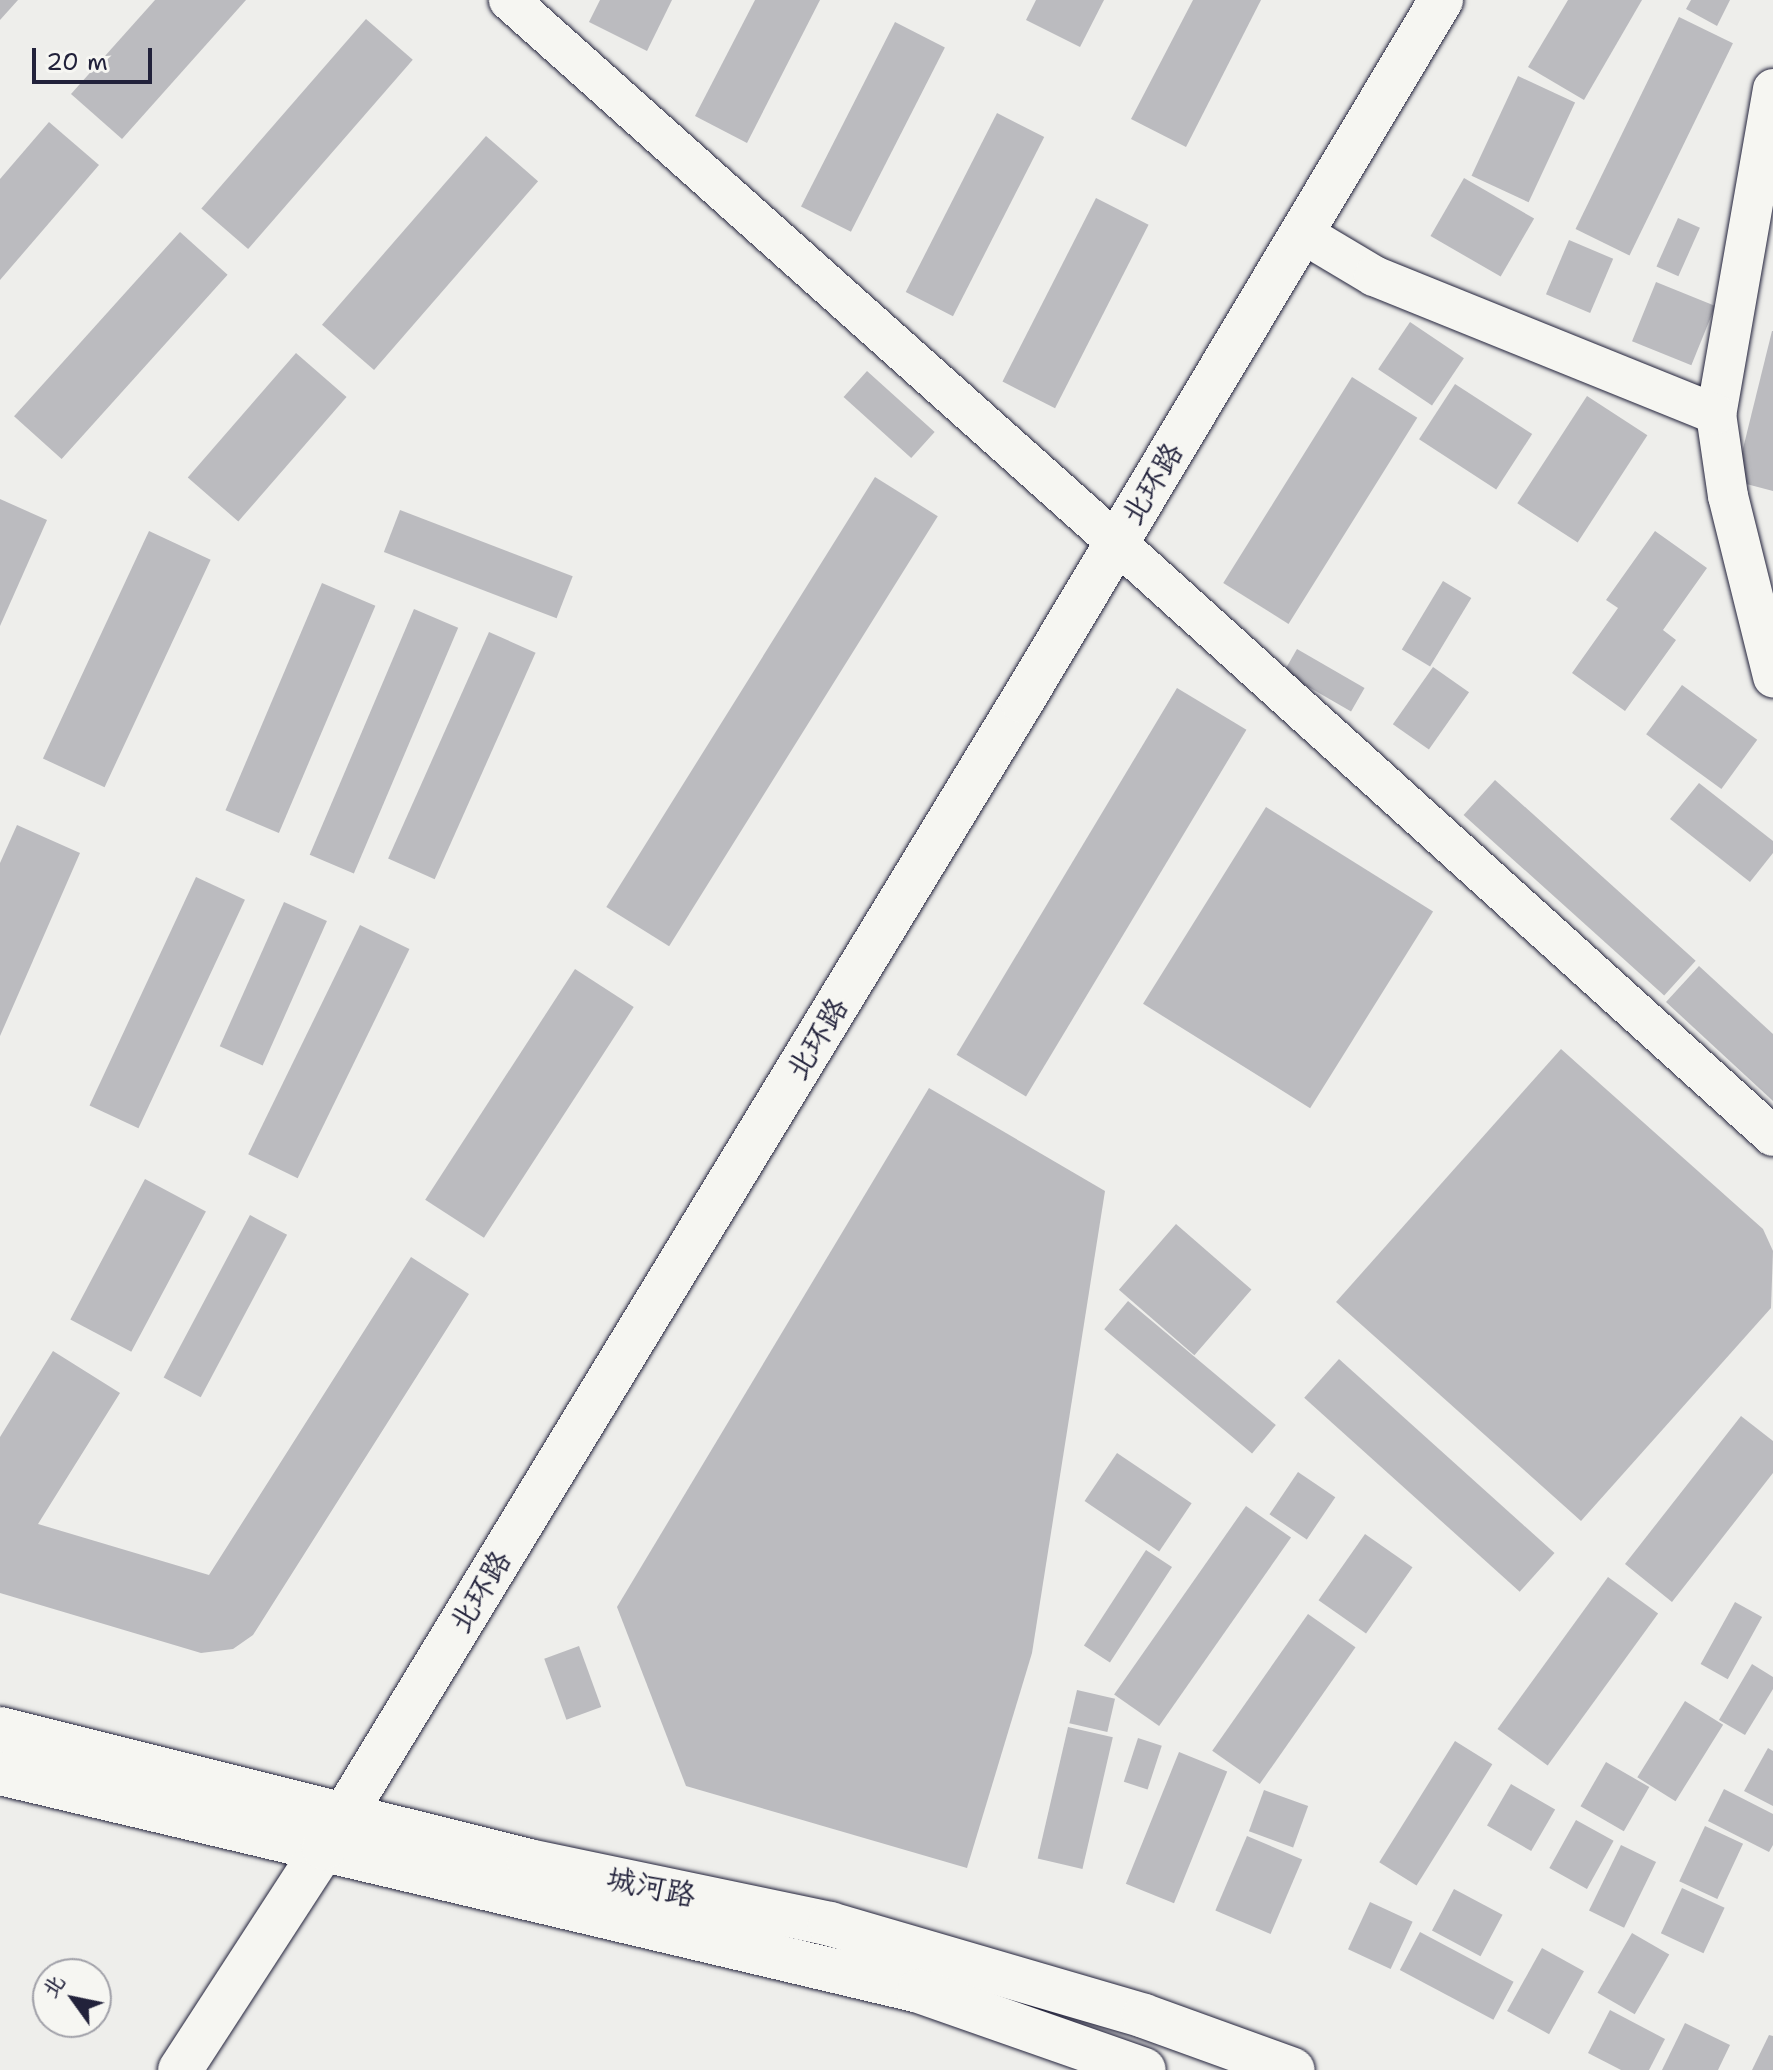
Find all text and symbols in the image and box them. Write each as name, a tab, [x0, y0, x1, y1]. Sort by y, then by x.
scale bar	[36, 32, 156, 82]
text: 20 m	[46, 46, 108, 78]
street label: 北环路	[1113, 436, 1191, 532]
street label: 北环路	[778, 991, 856, 1087]
street label: 北环路	[441, 1544, 519, 1640]
street label: 城河路	[603, 1860, 699, 1914]
north arrow	[32, 1958, 112, 2038]
text: 北	[35, 1969, 71, 2003]

